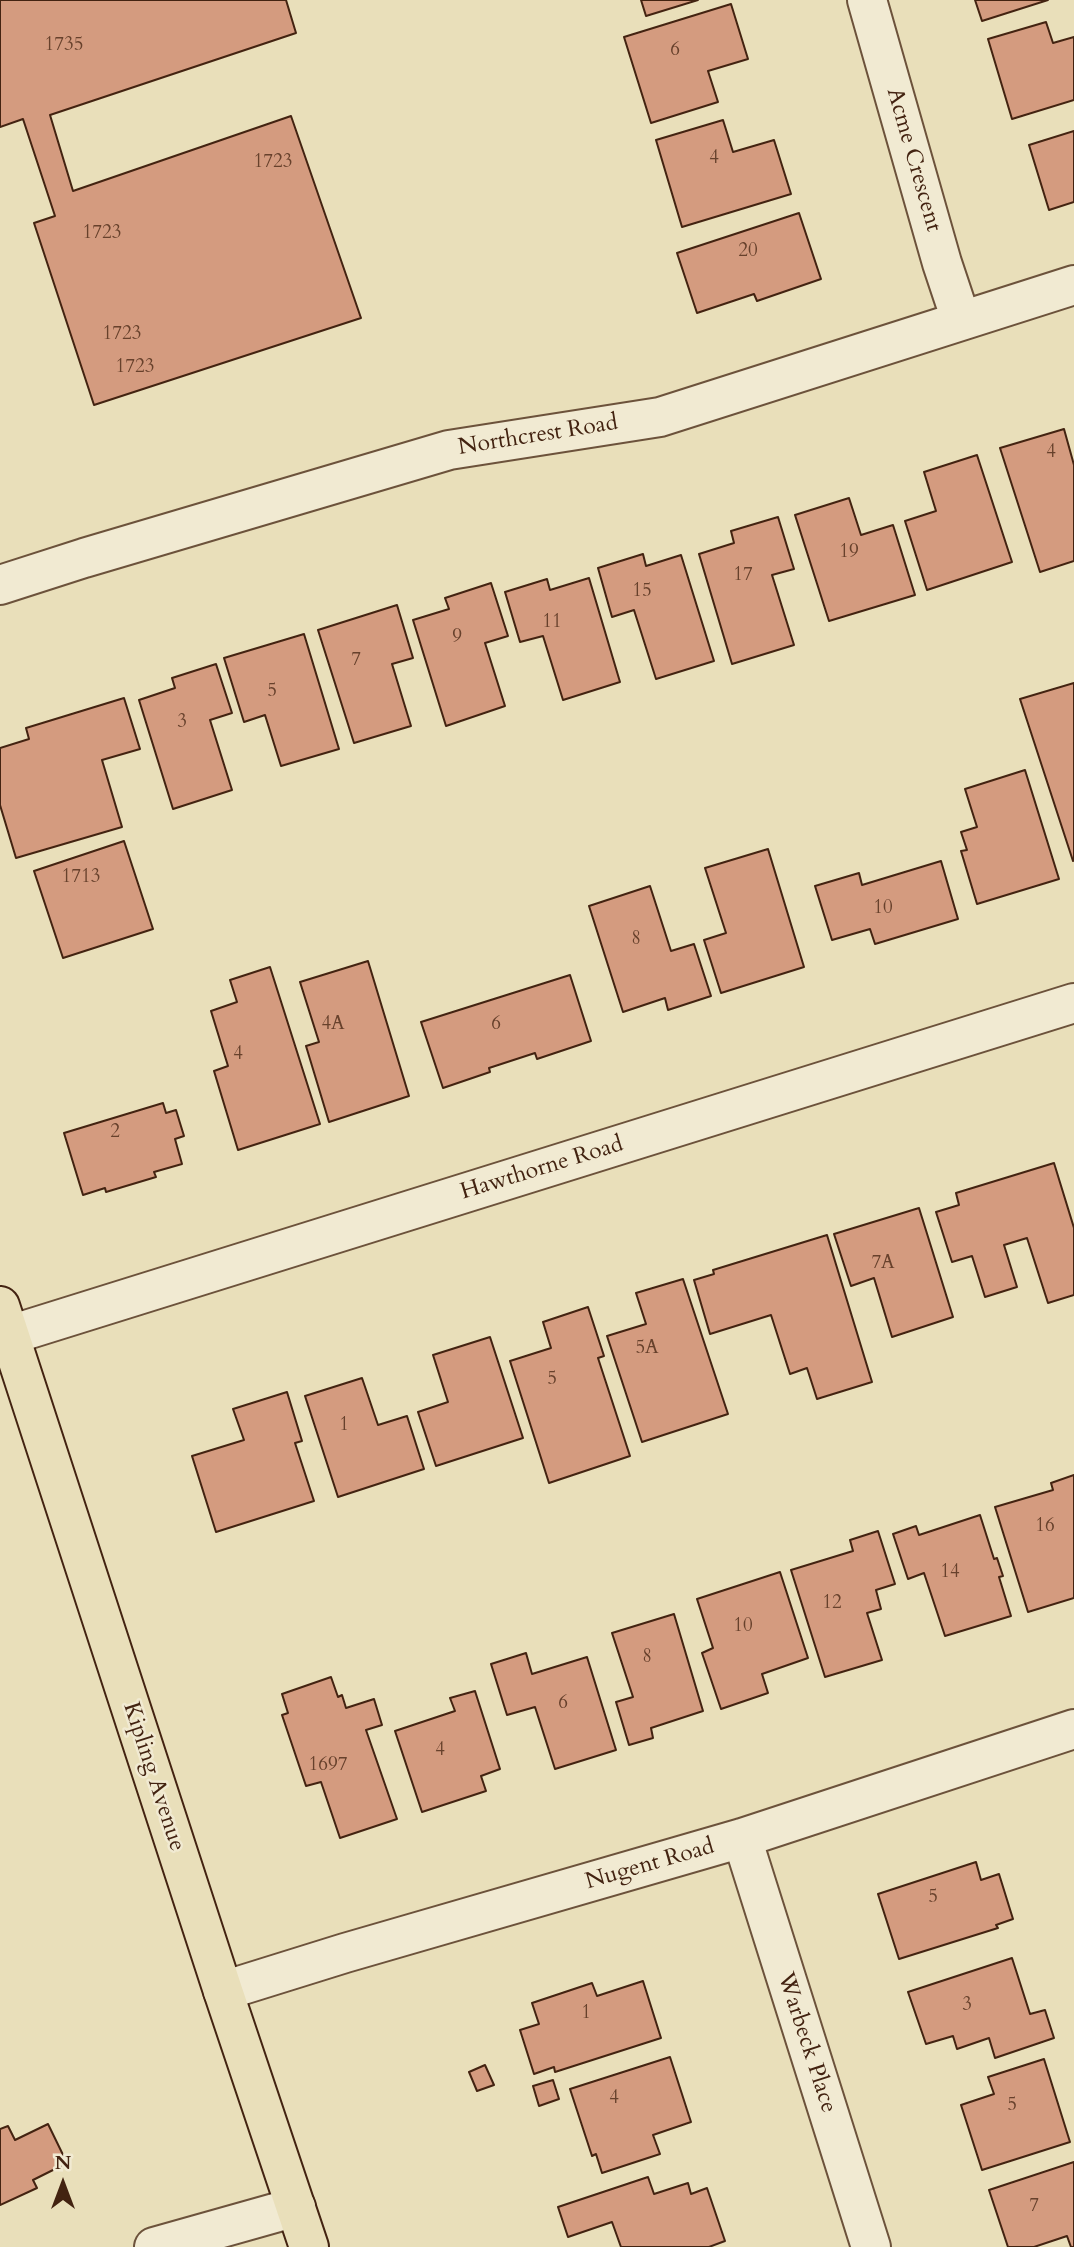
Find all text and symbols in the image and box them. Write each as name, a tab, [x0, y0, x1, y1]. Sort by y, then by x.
house number: 1735	[45, 35, 83, 57]
house number: 6	[670, 40, 680, 62]
street label: Acme Crescent	[879, 85, 947, 235]
house number: 4	[709, 148, 719, 170]
house number: 1723	[254, 152, 292, 174]
house number: 1723	[83, 223, 121, 245]
house number: 20	[738, 241, 758, 263]
house number: 1723	[103, 324, 141, 346]
house number: 1723	[116, 357, 154, 379]
street label: Northcrest Road	[456, 410, 620, 462]
house number: 4	[1046, 442, 1056, 464]
house number: 19	[839, 542, 859, 564]
house number: 17	[733, 565, 753, 587]
house number: 15	[632, 581, 652, 603]
house number: 11	[542, 612, 562, 634]
house number: 9	[452, 627, 462, 649]
house number: 7	[351, 650, 361, 672]
house number: 5	[267, 681, 277, 703]
house number: 3	[177, 712, 187, 734]
house number: 1713	[62, 867, 100, 889]
house number: 10	[873, 898, 893, 920]
house number: 8	[631, 929, 641, 951]
house number: 4A	[321, 1014, 345, 1036]
house number: 6	[491, 1014, 501, 1036]
house number: 4	[233, 1044, 243, 1066]
house number: 2	[110, 1122, 120, 1144]
street label: Hawthorne Road	[457, 1131, 627, 1207]
house number: 7A	[871, 1253, 895, 1275]
house number: 5A	[635, 1338, 659, 1360]
house number: 5	[547, 1369, 557, 1391]
house number: 1	[339, 1415, 349, 1437]
house number: 16	[1035, 1516, 1055, 1538]
house number: 14	[940, 1562, 960, 1584]
house number: 12	[822, 1593, 842, 1615]
house number: 10	[733, 1616, 753, 1638]
house number: 8	[642, 1647, 652, 1669]
house number: 6	[558, 1693, 568, 1715]
street label: Kipling Avenue	[116, 1699, 190, 1855]
house number: 4	[435, 1740, 445, 1762]
house number: 1697	[309, 1755, 347, 1777]
street label: Nugent Road	[582, 1833, 718, 1897]
house number: 5	[928, 1887, 938, 1909]
street label: Warbeck Place	[770, 1969, 842, 2117]
house number: 3	[962, 1995, 972, 2017]
house number: 1	[581, 2003, 591, 2025]
house number: 4	[609, 2088, 619, 2110]
house number: 5	[1007, 2095, 1017, 2117]
north arrow	[28, 2149, 98, 2219]
text: N	[55, 2150, 71, 2176]
house number: 7	[1029, 2196, 1039, 2218]

